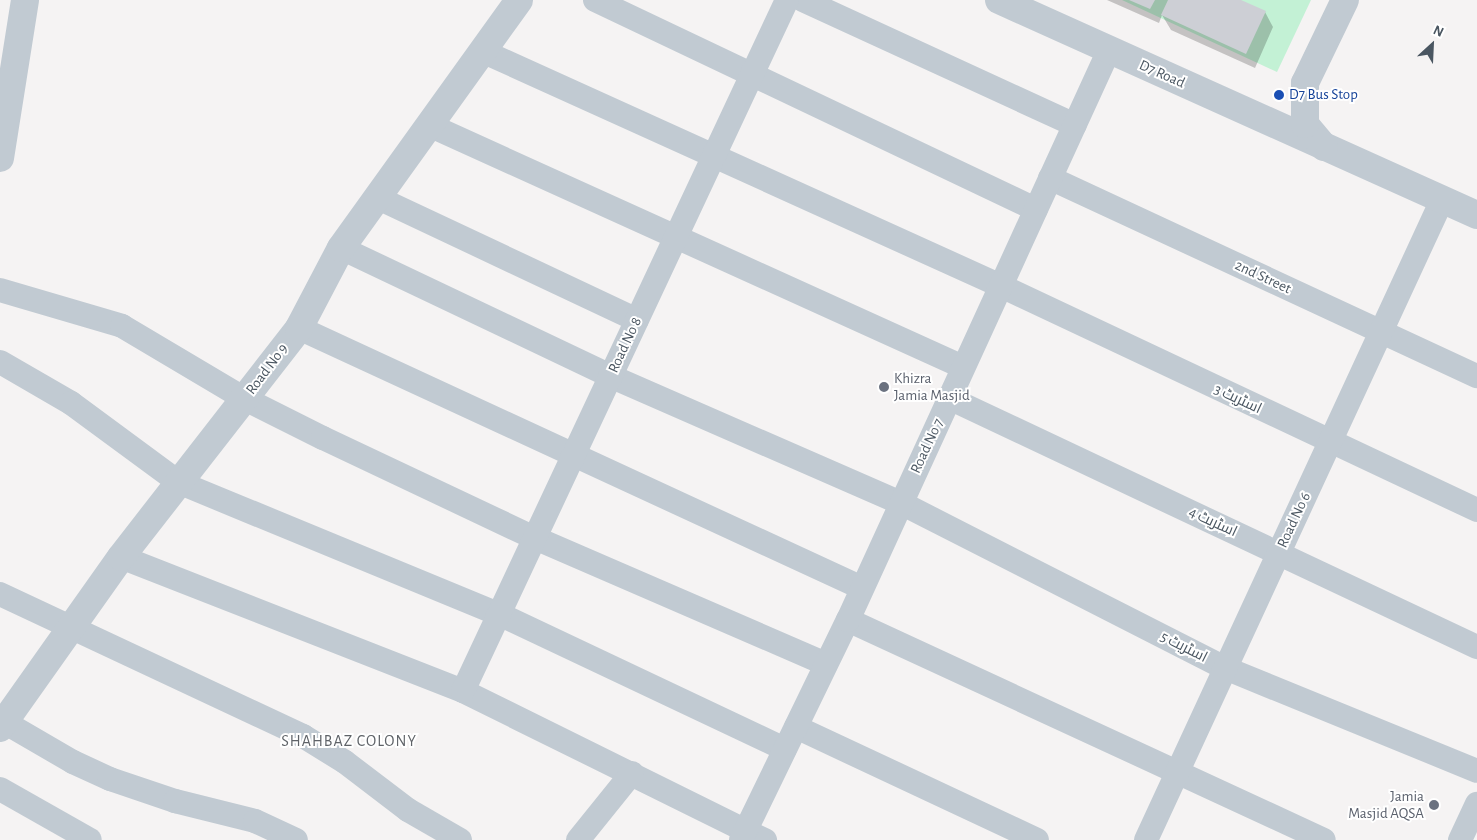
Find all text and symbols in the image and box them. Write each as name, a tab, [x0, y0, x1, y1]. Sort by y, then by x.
north arrow	[1407, 20, 1457, 70]
text: N	[1431, 23, 1446, 40]
street label: D7 Road	[1136, 56, 1188, 92]
place label: D7 Bus Stop	[1289, 86, 1358, 104]
marker: D7 Bus Stop	[1273, 89, 1285, 101]
street label: 2nd Street	[1232, 256, 1294, 298]
street label: Road No 8	[604, 314, 646, 376]
street label: Road No 9	[242, 340, 292, 398]
place label: Khizra Jamia Masjid	[894, 369, 970, 404]
street label: اسٹریٹ 3	[1211, 380, 1265, 418]
marker: Khizra Jamia Masjid	[878, 381, 890, 393]
street label: Road No 7	[907, 416, 947, 476]
street label: Road No 6	[1273, 489, 1315, 551]
street label: اسٹریٹ 4	[1186, 503, 1240, 541]
street label: اسٹریٹ 5	[1157, 628, 1211, 666]
district label: SHAHBAZ COLONY	[279, 731, 419, 751]
place label: Jamia Masjid AQSA	[1348, 787, 1424, 822]
marker: Jamia Masjid AQSA	[1428, 799, 1440, 811]

